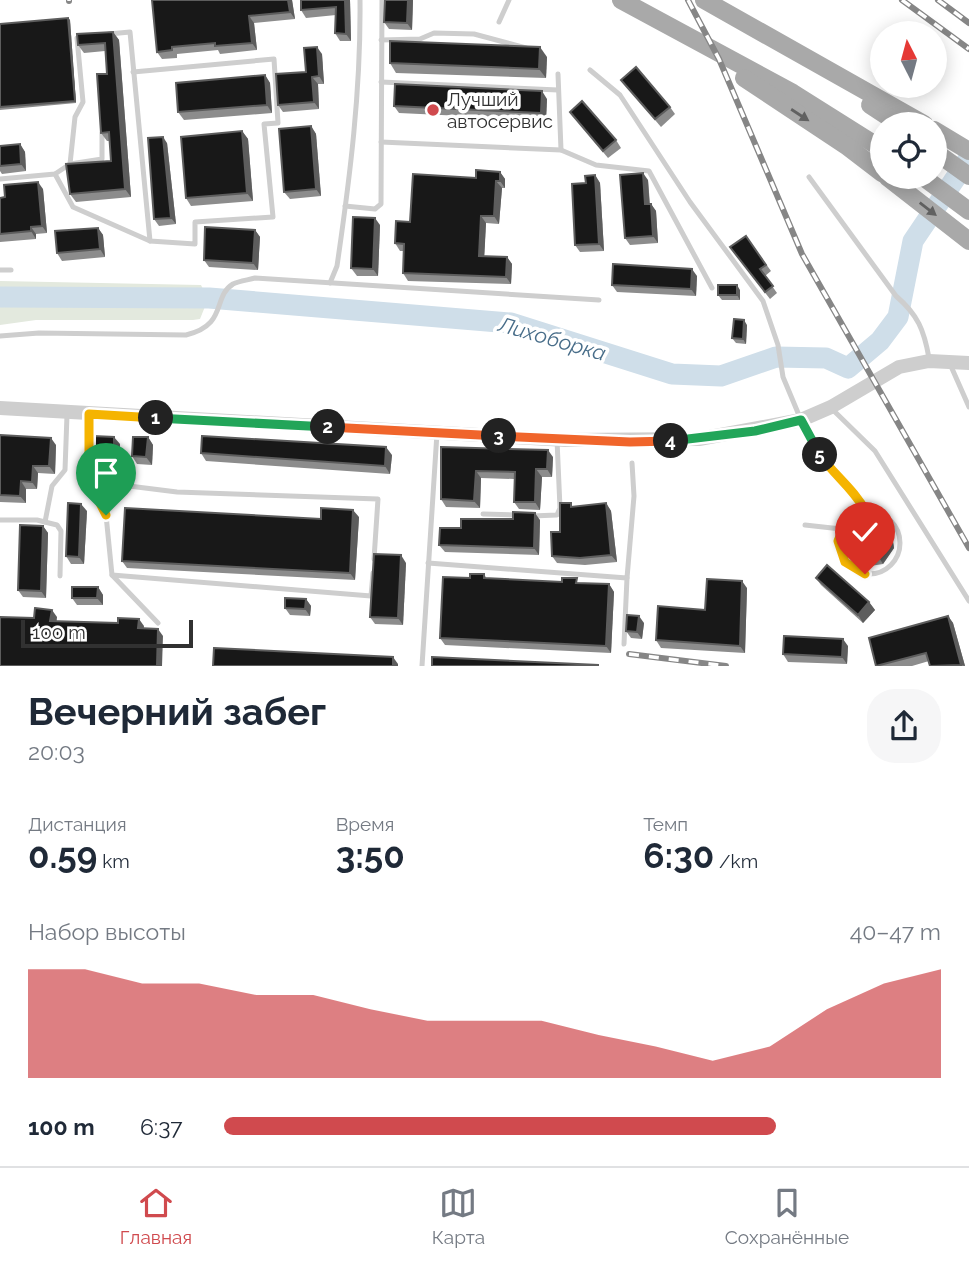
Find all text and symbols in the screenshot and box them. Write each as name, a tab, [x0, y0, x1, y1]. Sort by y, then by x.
north arrow	[870, 21, 947, 98]
map controls	[870, 21, 947, 189]
place label: Лучший автосервис	[447, 88, 553, 132]
marker: Лучший автосервис	[425, 102, 441, 118]
one-way arrow	[791, 108, 809, 122]
button: locate	[870, 112, 947, 189]
one-way arrow	[919, 201, 937, 216]
water label: Лихоборка	[494, 311, 609, 366]
pin: 1	[138, 400, 174, 436]
text: 1	[151, 406, 160, 428]
pin: 2	[310, 410, 346, 444]
text: 2	[322, 415, 333, 437]
pin: 3	[482, 418, 516, 453]
text: 3	[493, 424, 504, 446]
pin: 4	[654, 424, 688, 458]
text: 4	[665, 429, 676, 451]
pin: 5	[802, 438, 838, 472]
pin	[76, 443, 136, 515]
text: 5	[814, 443, 825, 465]
icon: arrive	[87, 454, 125, 492]
pin	[835, 502, 895, 574]
icon: check	[846, 513, 884, 551]
scale bar	[21, 617, 192, 648]
text: 100 m	[32, 621, 86, 643]
text: Вечерний забег	[28, 689, 326, 734]
button: share	[867, 689, 941, 763]
text: 20:03	[28, 738, 85, 765]
text: Дистанция	[28, 813, 127, 835]
text: Время	[336, 813, 394, 835]
text: Темп	[643, 813, 688, 835]
text: 0.59	[28, 835, 97, 876]
text: 3:50	[336, 835, 405, 876]
text: 6:30	[643, 835, 714, 876]
text: km	[97, 850, 130, 872]
text: /km	[714, 850, 758, 872]
text: Набор высоты	[28, 918, 186, 945]
text: 40–47 m	[850, 918, 941, 945]
text: 100 m	[28, 1113, 95, 1140]
text: 6:37	[140, 1113, 183, 1140]
tab: Главная	[120, 1184, 192, 1248]
tab: Карта	[432, 1184, 485, 1248]
tab: Сохранённые	[725, 1184, 849, 1248]

